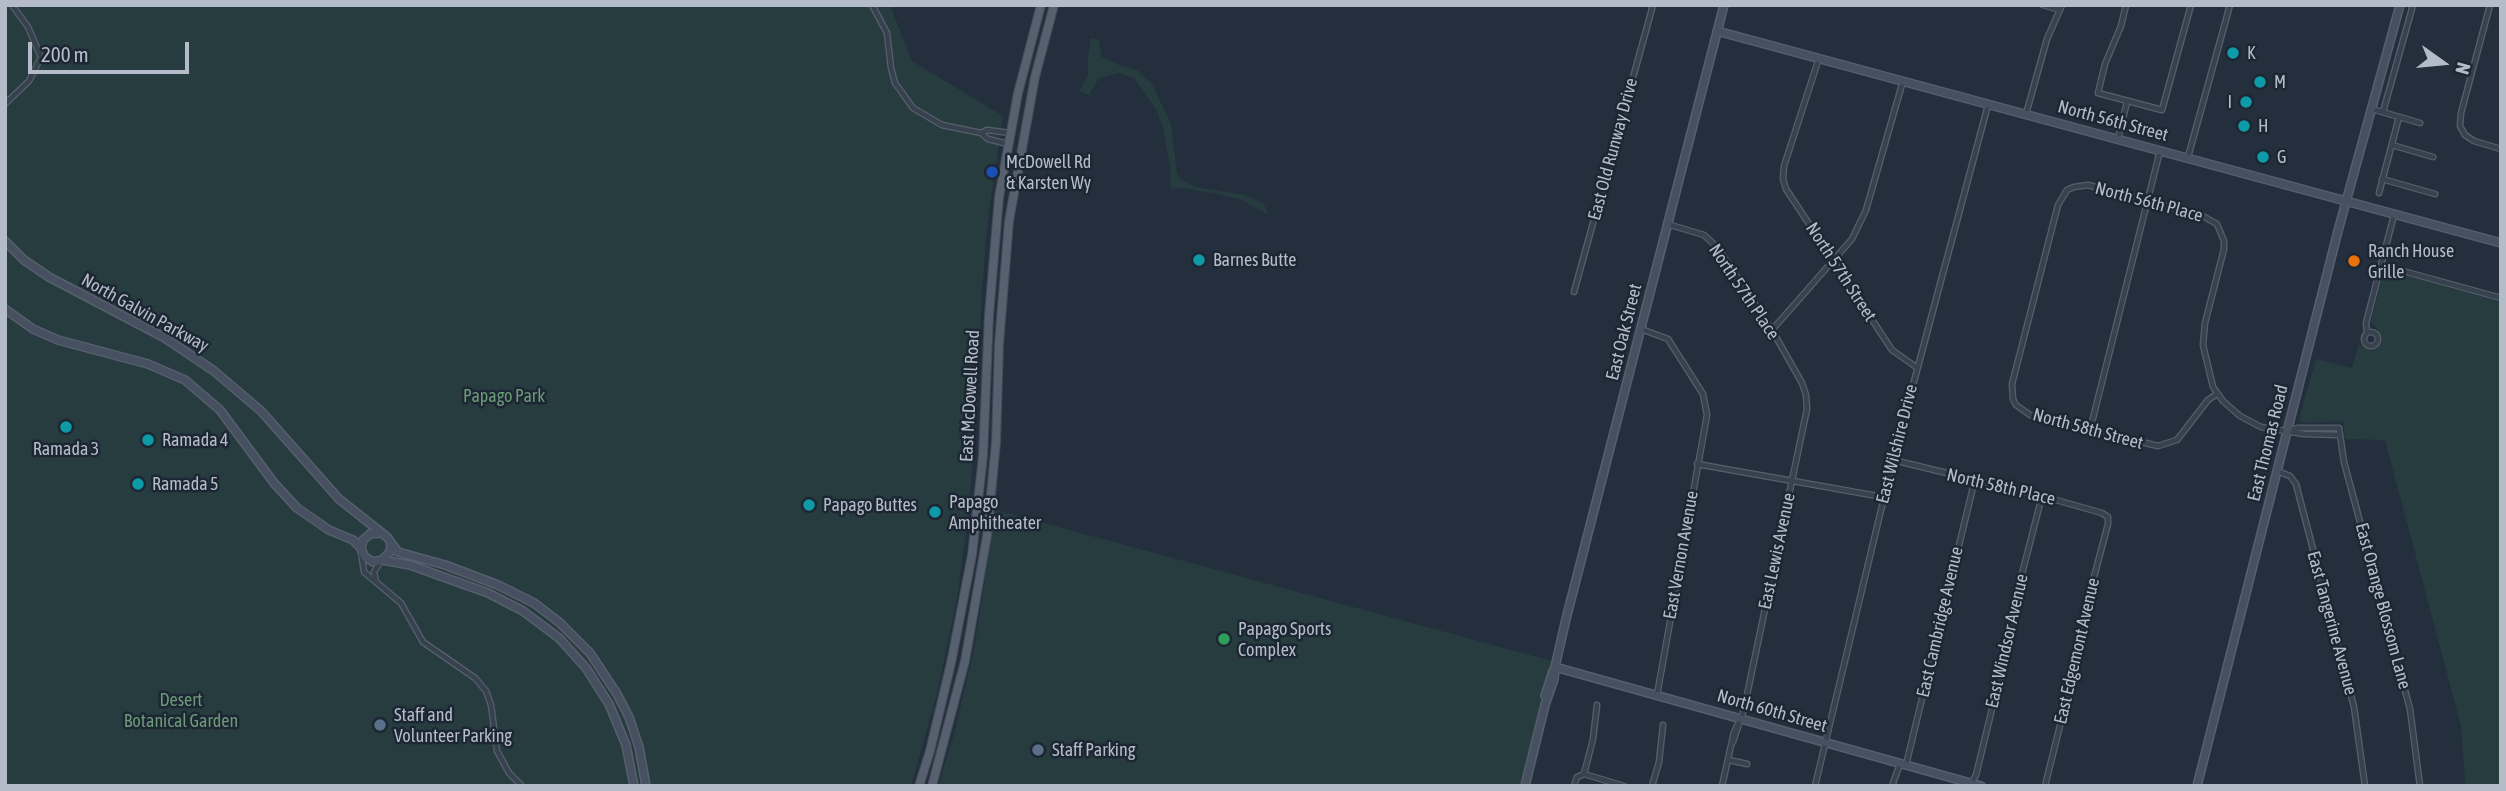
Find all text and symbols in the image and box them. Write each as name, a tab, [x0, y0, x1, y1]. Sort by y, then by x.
scale bar	[32, 28, 192, 72]
north arrow	[2408, 28, 2478, 98]
text: 200 m	[41, 42, 89, 66]
place label: K	[2247, 42, 2256, 64]
marker: K	[2225, 45, 2241, 61]
text: N	[2451, 60, 2475, 77]
place label: M	[2274, 71, 2286, 93]
marker: M	[2252, 74, 2268, 90]
street label: East Old Runway Drive	[1584, 76, 1642, 222]
place label: I	[2227, 91, 2232, 113]
marker: I	[2238, 94, 2254, 110]
street label: North 56th Street	[2055, 96, 2171, 146]
place label: H	[2258, 115, 2268, 137]
marker: H	[2236, 118, 2252, 134]
place label: G	[2277, 146, 2287, 168]
marker: G	[2255, 149, 2271, 165]
place label: McDowell Rd & Karsten Wy	[1006, 151, 1091, 194]
marker: McDowell Rd & Karsten Wy	[984, 164, 1000, 180]
street label: North 56th Place	[2093, 177, 2205, 227]
street label: North 57th Street	[1801, 219, 1881, 325]
street label: North 57th Place	[1704, 240, 1784, 344]
place label: Ranch House Grille	[2368, 240, 2454, 282]
place label: Barnes Butte	[1213, 249, 1297, 271]
marker: Barnes Butte	[1191, 252, 1207, 268]
marker: Ranch House Grille	[2346, 253, 2362, 269]
street label: North Galvin Parkway	[78, 269, 212, 357]
street label: East Oak Street	[1602, 281, 1646, 383]
street label: East McDowell Road	[956, 329, 984, 463]
street label: East Wilshire Drive	[1872, 382, 1922, 506]
street label: East Thomas Road	[2243, 383, 2293, 503]
park label: Papago Park	[463, 385, 545, 407]
street label: North 58th Street	[2030, 404, 2146, 454]
marker: Ramada 3	[58, 419, 74, 435]
place label: Ramada 4	[162, 429, 229, 451]
marker: Ramada 4	[140, 432, 156, 448]
place label: Ramada 3	[33, 438, 99, 460]
street label: North 58th Place	[1945, 464, 2057, 510]
place label: Ramada 5	[152, 473, 219, 495]
marker: Ramada 5	[130, 476, 146, 492]
street label: East Vernon Avenue	[1659, 489, 1703, 621]
place label: Papago Amphitheater	[949, 491, 1041, 534]
street label: East Lewis Avenue	[1754, 491, 1800, 611]
place label: Papago Buttes	[823, 494, 917, 516]
marker: Papago Buttes	[801, 497, 817, 513]
marker: Papago Amphitheater	[927, 504, 943, 520]
street label: East Orange Blossom Lane	[2350, 521, 2416, 691]
street label: East Cambridge Avenue	[1912, 545, 1968, 699]
street label: East Tangerine Avenue	[2302, 549, 2362, 697]
street label: East Windsor Avenue	[1981, 572, 2033, 710]
street label: East Edgemont Avenue	[2050, 576, 2104, 726]
place label: Papago Sports Complex	[1238, 618, 1331, 660]
marker: Papago Sports Complex	[1216, 631, 1232, 647]
street label: North 60th Street	[1715, 685, 1829, 737]
park label: Desert Botanical Garden	[124, 689, 238, 732]
place label: Staff and Volunteer Parking	[394, 704, 512, 746]
marker: Staff and Volunteer Parking	[372, 717, 388, 733]
place label: Staff Parking	[1052, 739, 1135, 761]
marker: Staff Parking	[1030, 742, 1046, 758]

